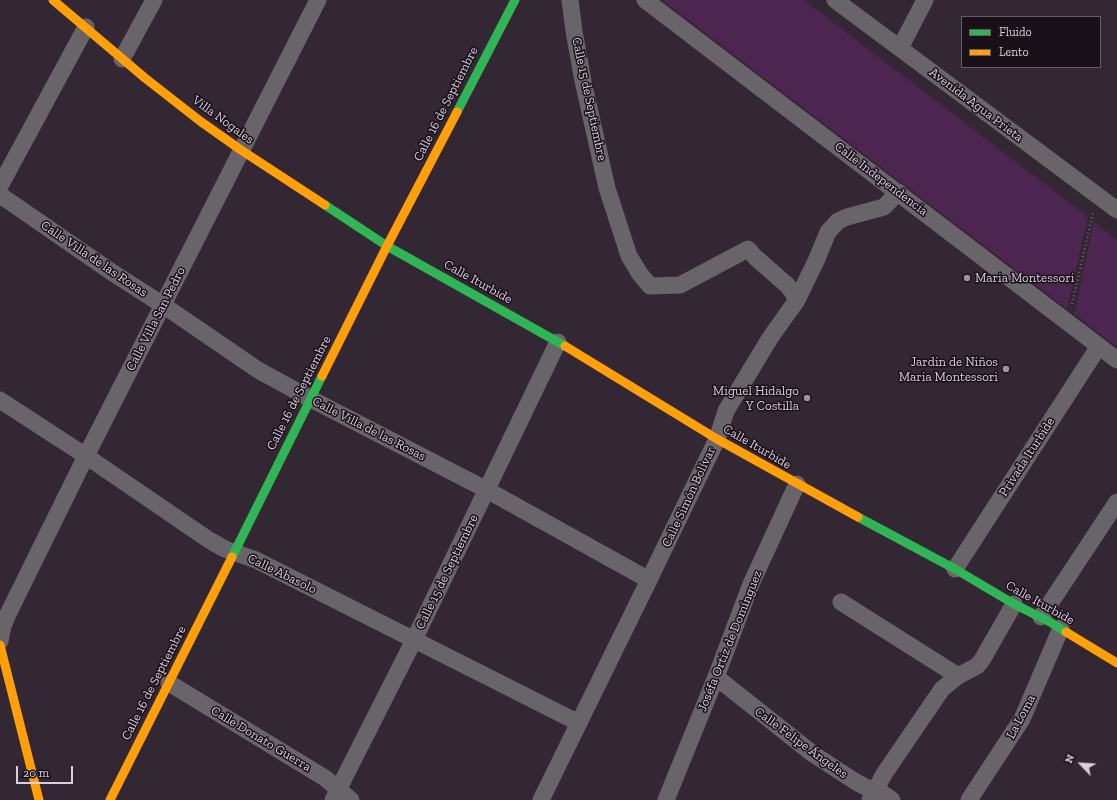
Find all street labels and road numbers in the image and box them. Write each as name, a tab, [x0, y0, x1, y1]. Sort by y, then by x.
street label: Calle 15 de Septiembre	[568, 36, 610, 162]
street label: Calle 16 de Septiembre	[410, 44, 482, 164]
street label: Avenida Agua Prieta	[926, 65, 1026, 145]
street label: Villa Nogales	[189, 92, 257, 148]
street label: Calle Independencia	[831, 139, 931, 219]
street label: Calle Villa de las Rosas	[38, 217, 150, 301]
street label: Calle Iturbide	[441, 257, 515, 307]
street label: Calle Villa San Pedro	[123, 264, 189, 374]
street label: Calle 16 de Septiembre	[263, 333, 335, 453]
street label: Calle Villa de las Rosas	[310, 394, 428, 464]
street label: Privada Iturbide	[996, 415, 1058, 499]
street label: Calle Iturbide	[720, 421, 794, 473]
street label: Calle Simón Bolívar	[659, 444, 719, 550]
street label: Calle 15 de Septiembre	[412, 512, 482, 632]
street label: Calle Abasolo	[245, 551, 319, 597]
street label: Joséfa Ortiz de Domínguez	[695, 568, 765, 714]
street label: Calle Iturbide	[1003, 578, 1077, 628]
street label: Calle 16 de Septiembre	[118, 623, 190, 743]
street label: La Loma	[1003, 692, 1039, 742]
street label: Calle Donato Guerra	[208, 703, 314, 775]
street label: Calle Felipe Ángeles	[751, 704, 851, 782]

